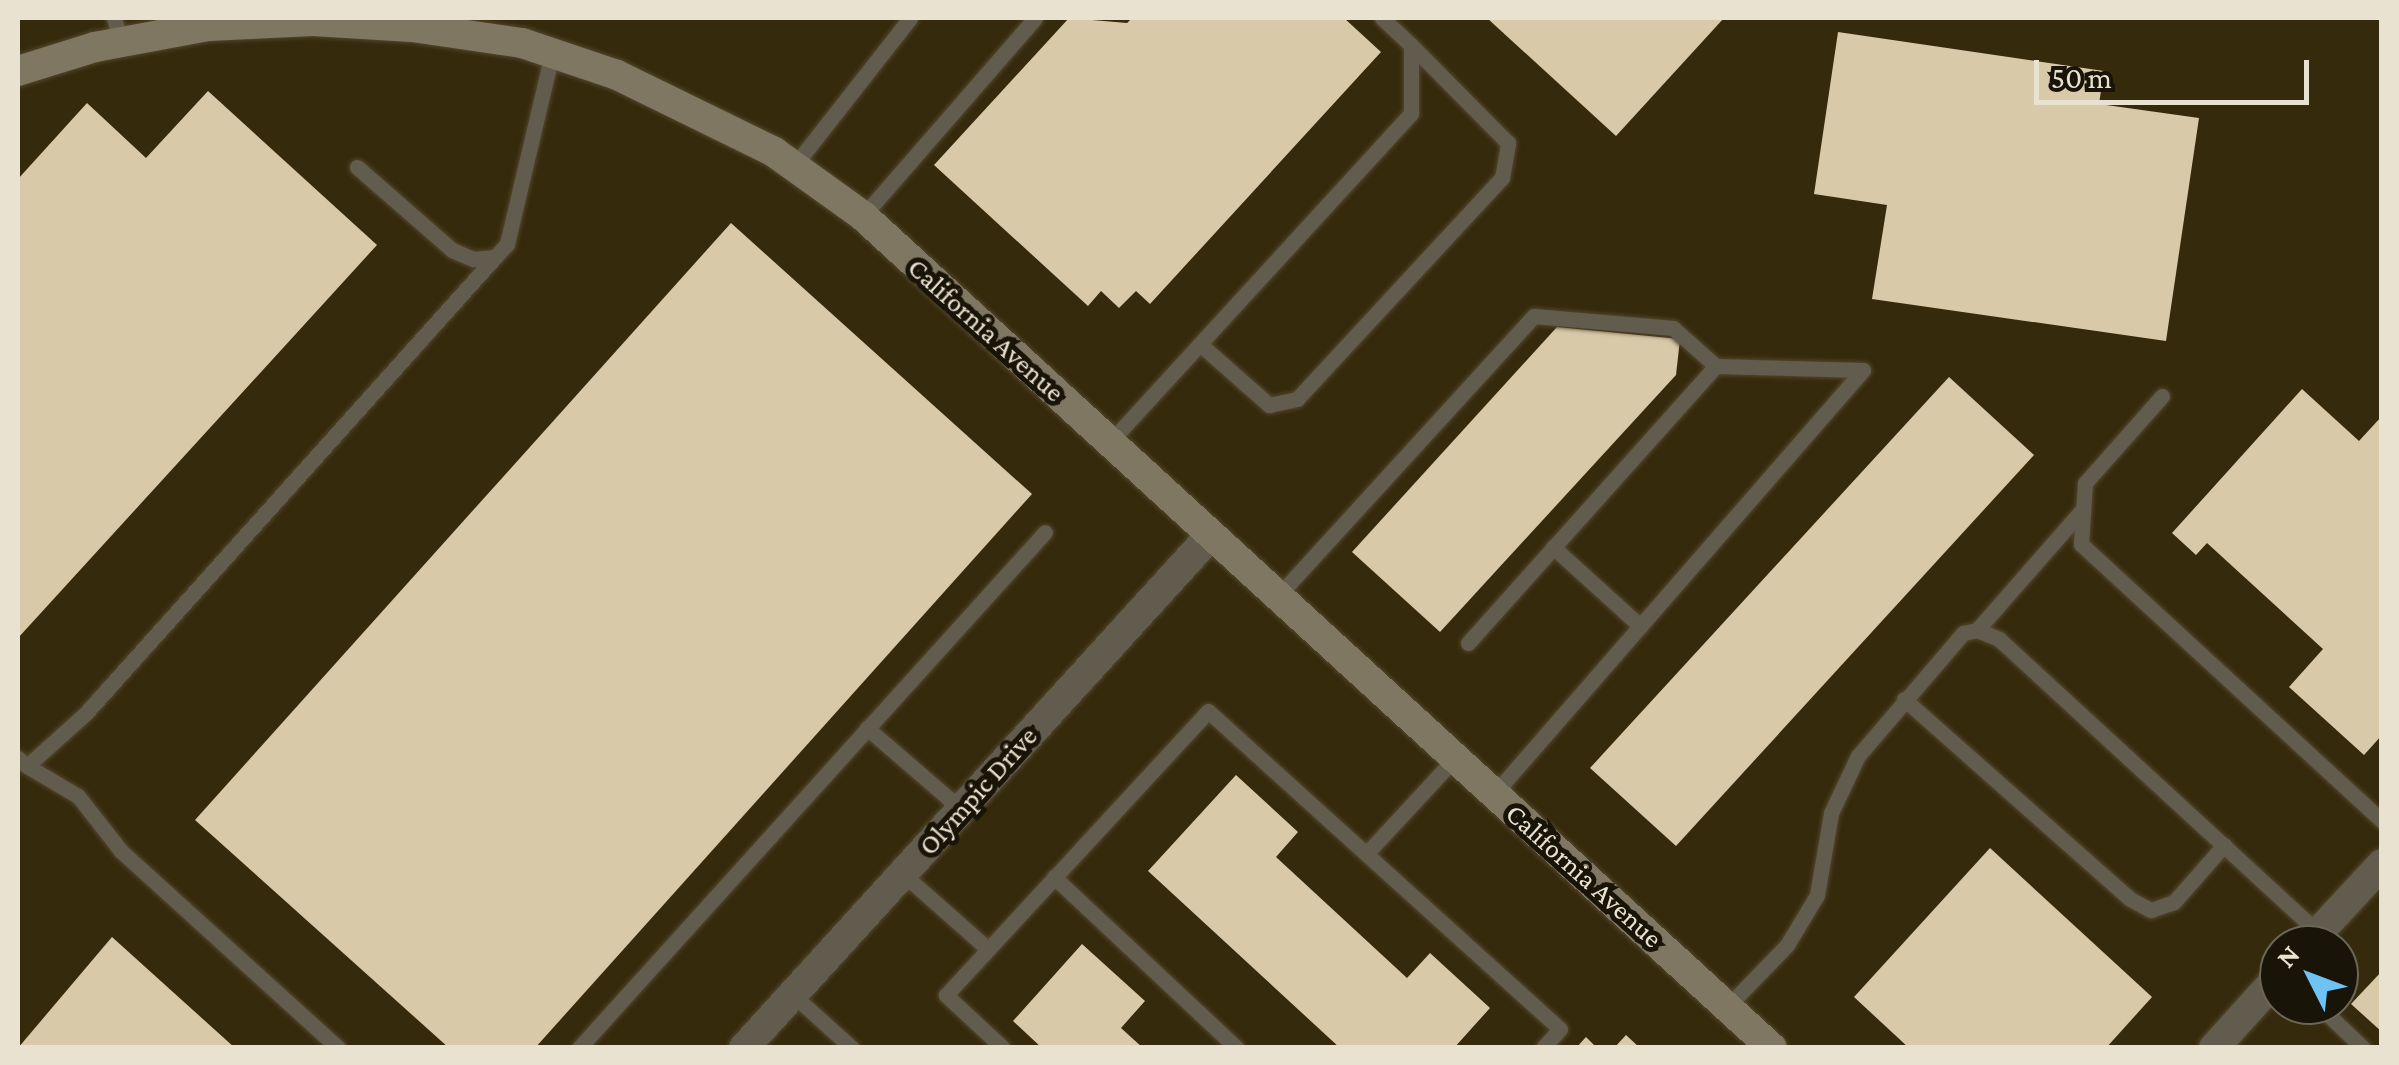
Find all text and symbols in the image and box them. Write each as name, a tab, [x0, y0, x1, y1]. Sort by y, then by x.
scale bar	[2039, 40, 2314, 102]
text: 50 m	[2051, 61, 2112, 94]
street label: California Avenue	[901, 251, 1071, 409]
street label: Olympic Drive	[912, 720, 1044, 862]
street label: California Avenue	[1499, 797, 1669, 955]
north arrow	[2259, 925, 2359, 1025]
text: N	[2270, 938, 2306, 973]

